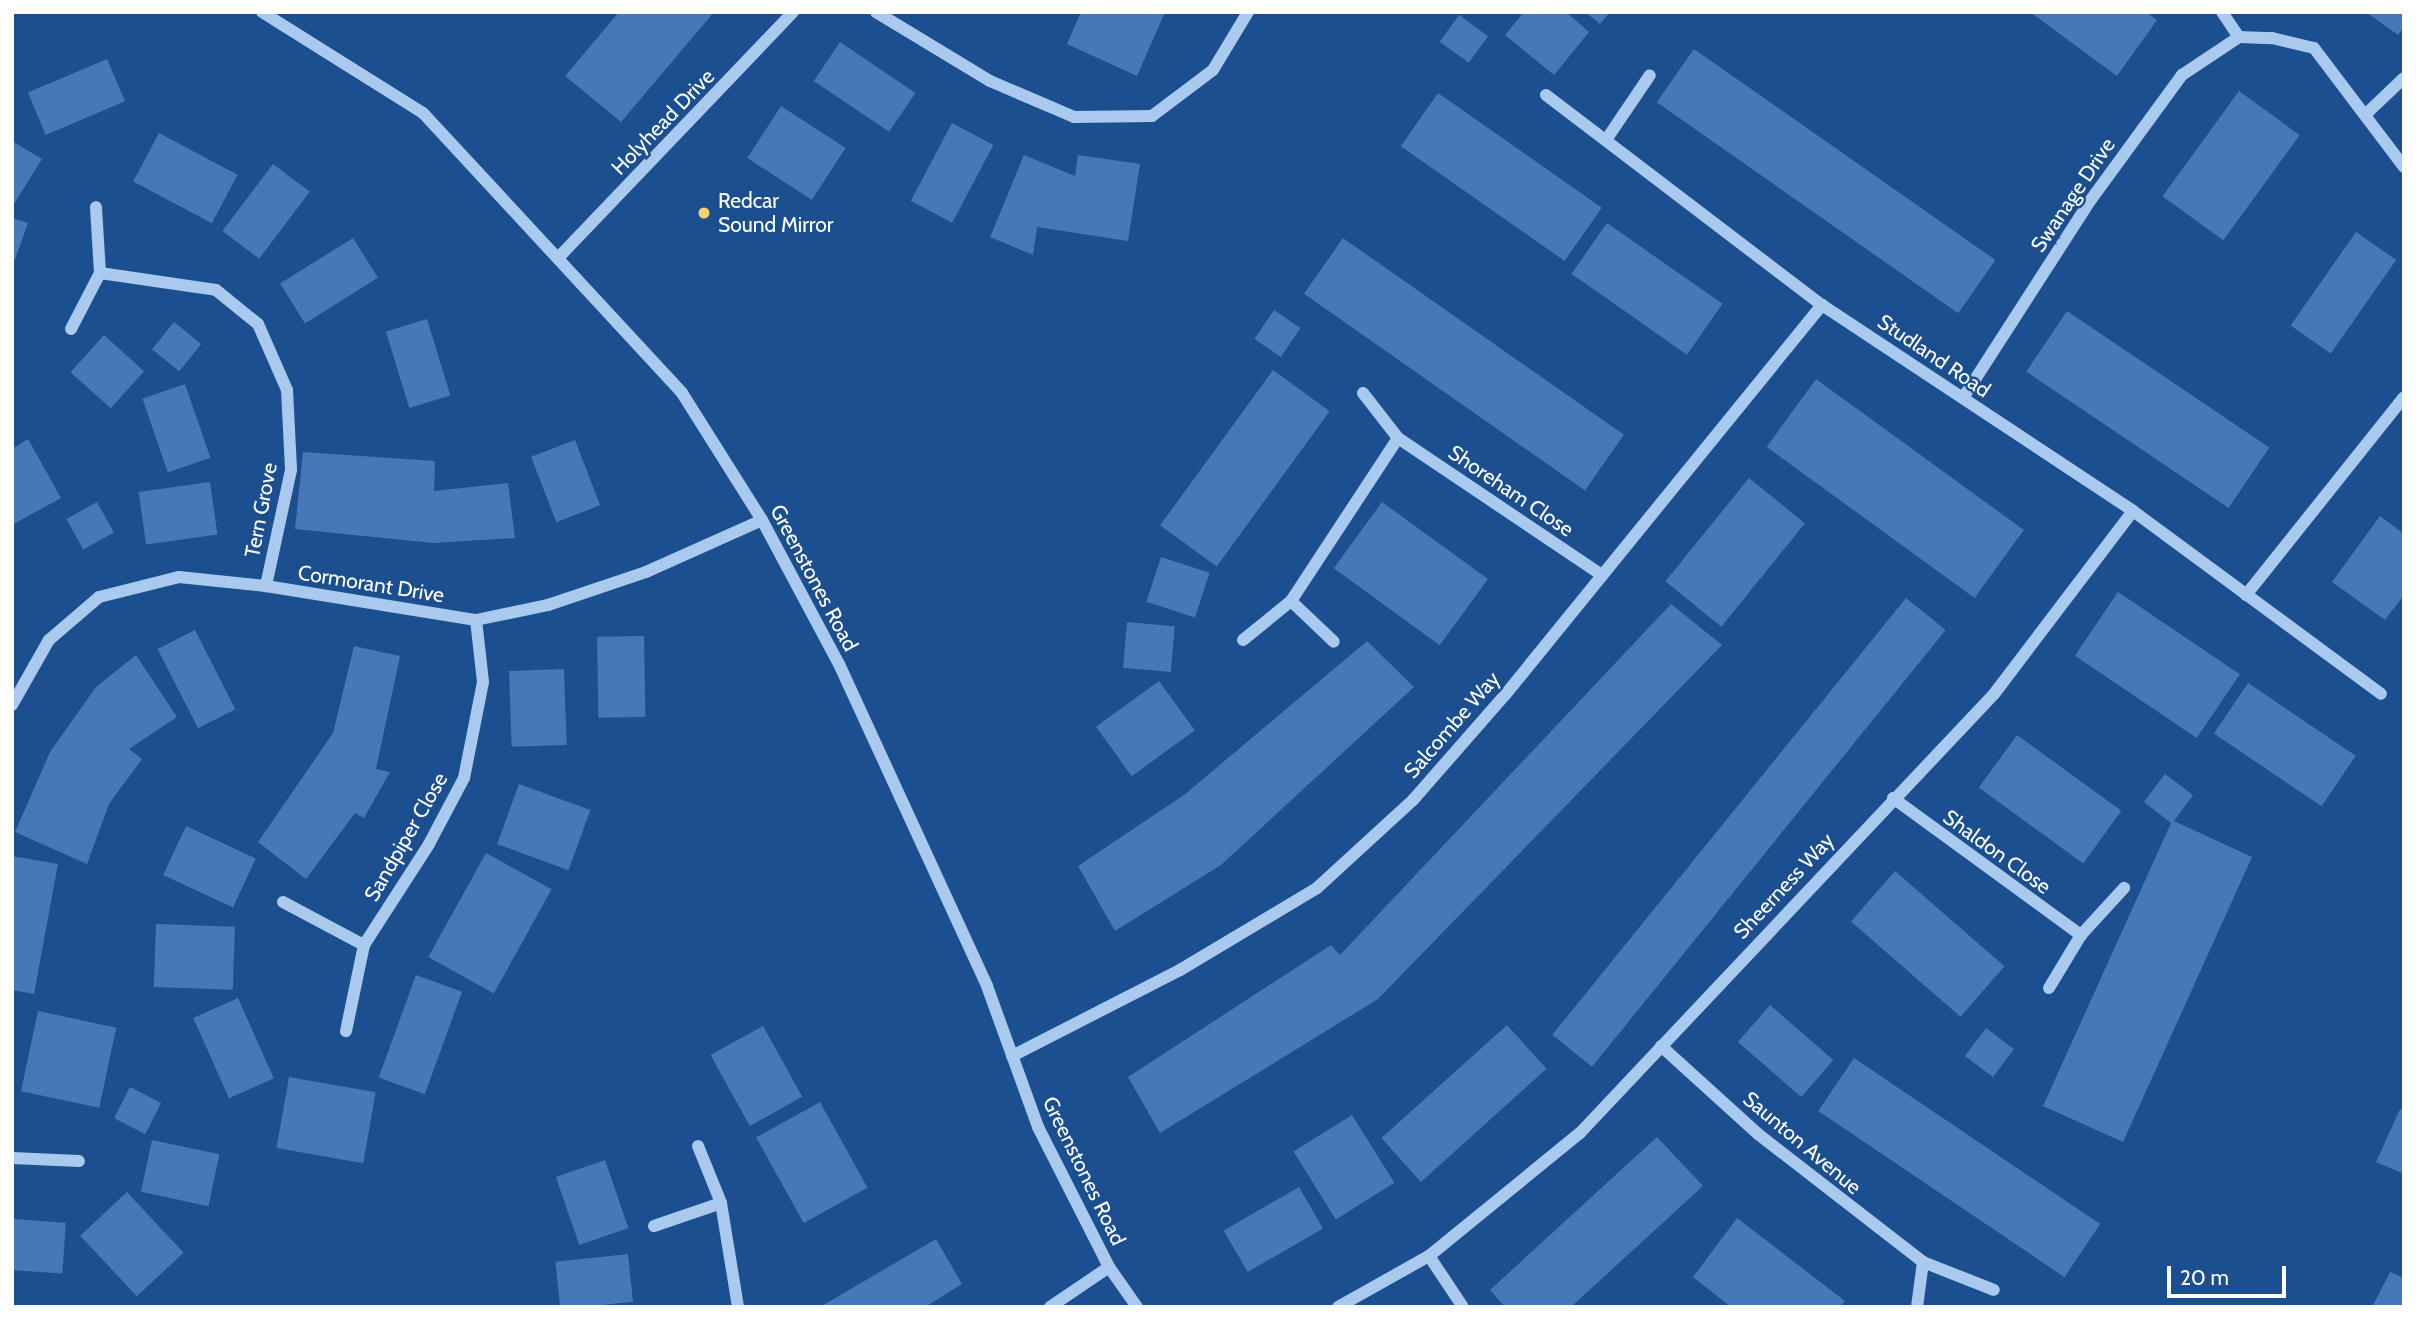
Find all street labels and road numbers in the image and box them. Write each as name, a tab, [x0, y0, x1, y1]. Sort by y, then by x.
street label: Holyhead Drive	[606, 64, 720, 180]
street label: Swanage Drive	[2026, 133, 2120, 257]
street label: Studland Road	[1873, 309, 1995, 403]
street label: Shoreham Close	[1444, 440, 1578, 542]
street label: Tern Grove	[239, 460, 283, 560]
street label: Greenstones Road	[765, 500, 863, 656]
street label: Cormorant Drive	[296, 560, 446, 608]
street label: Salcombe Way	[1399, 667, 1505, 783]
street label: Sandpiper Close	[359, 768, 453, 906]
street label: Shaldon Close	[1938, 805, 2056, 899]
street label: Sheerness Way	[1729, 828, 1839, 944]
street label: Saunton Avenue	[1738, 1086, 1866, 1200]
street label: Greenstones Road	[1037, 1093, 1131, 1249]

